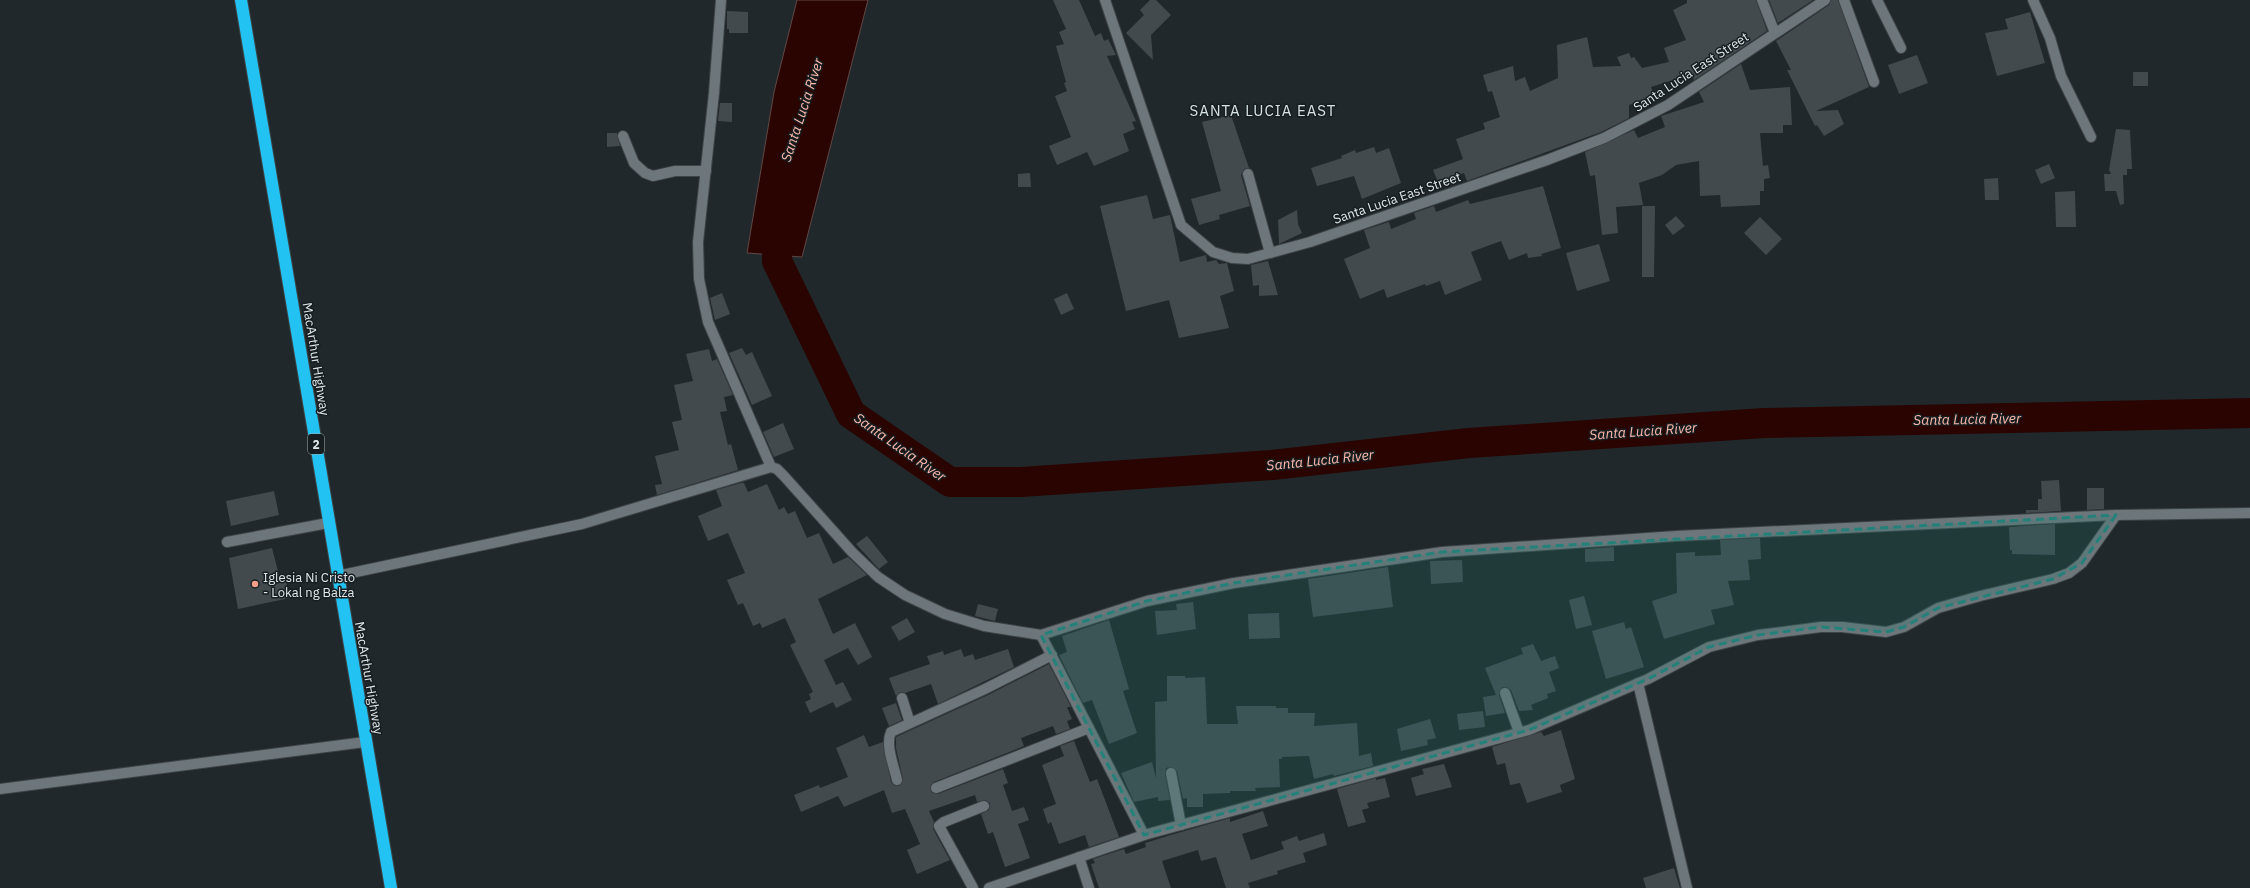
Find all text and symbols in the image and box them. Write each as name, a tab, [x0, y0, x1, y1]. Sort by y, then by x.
street label: Santa Lucia East Street	[1630, 28, 1752, 116]
water label: Santa Lucia River	[777, 55, 828, 164]
district label: SANTA LUCIA EAST	[1190, 101, 1336, 120]
street label: Santa Lucia East Street	[1331, 168, 1463, 228]
street label: MacArthur Highway	[299, 301, 333, 417]
water label: Santa Lucia River	[851, 409, 950, 486]
water label: Santa Lucia River	[1913, 409, 2022, 429]
water label: Santa Lucia River	[1589, 418, 1698, 444]
road number: 2	[308, 434, 324, 454]
water label: Santa Lucia River	[1265, 445, 1375, 475]
place label: Iglesia Ni Cristo - Lokal ng Balza	[263, 569, 355, 601]
marker: Iglesia Ni Cristo - Lokal ng Balza	[250, 579, 260, 589]
street label: MacArthur Highway	[351, 620, 387, 736]

